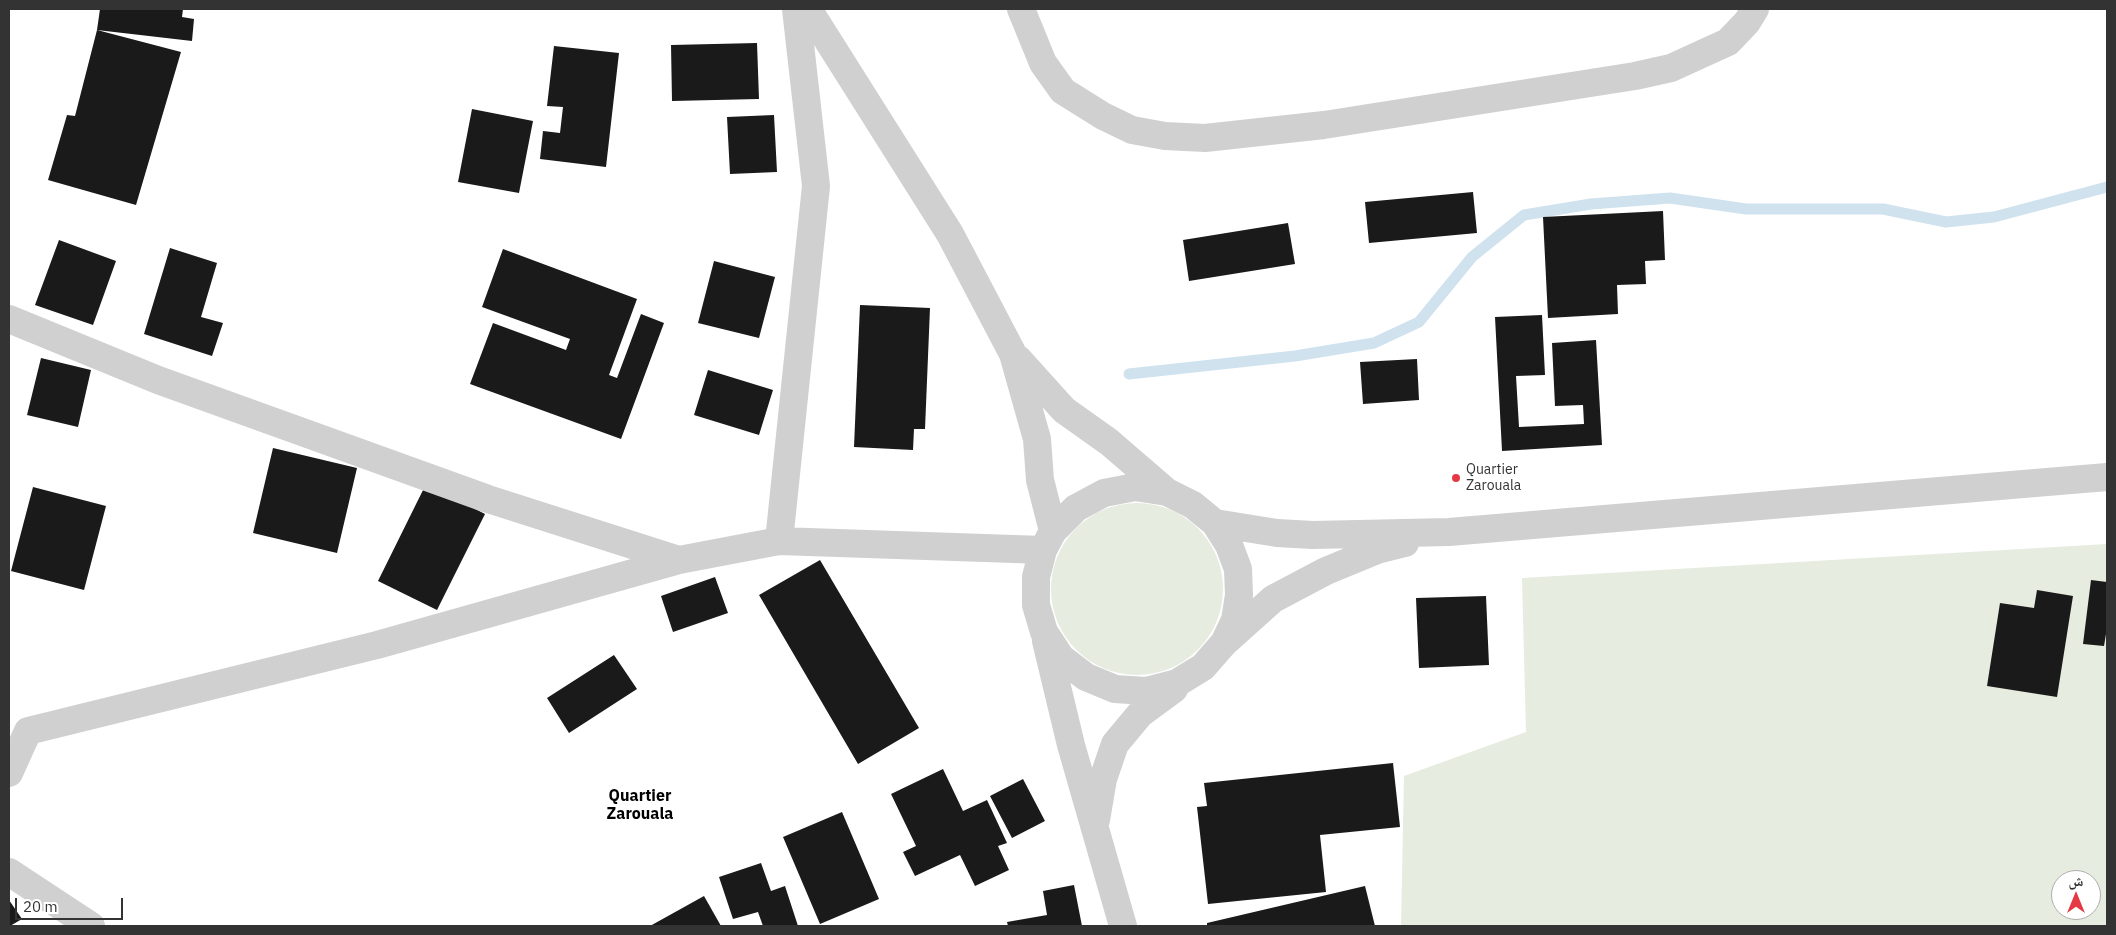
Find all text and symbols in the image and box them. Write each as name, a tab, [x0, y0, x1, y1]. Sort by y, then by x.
place label: Quartier Zarouala	[1466, 462, 1521, 494]
marker: Quartier Zarouala	[1450, 472, 1462, 484]
district label: Quartier Zarouala	[607, 786, 673, 824]
north arrow	[2051, 870, 2101, 920]
text: ش	[2069, 872, 2083, 890]
scale bar	[18, 888, 125, 920]
text: 20 m	[23, 897, 58, 916]

